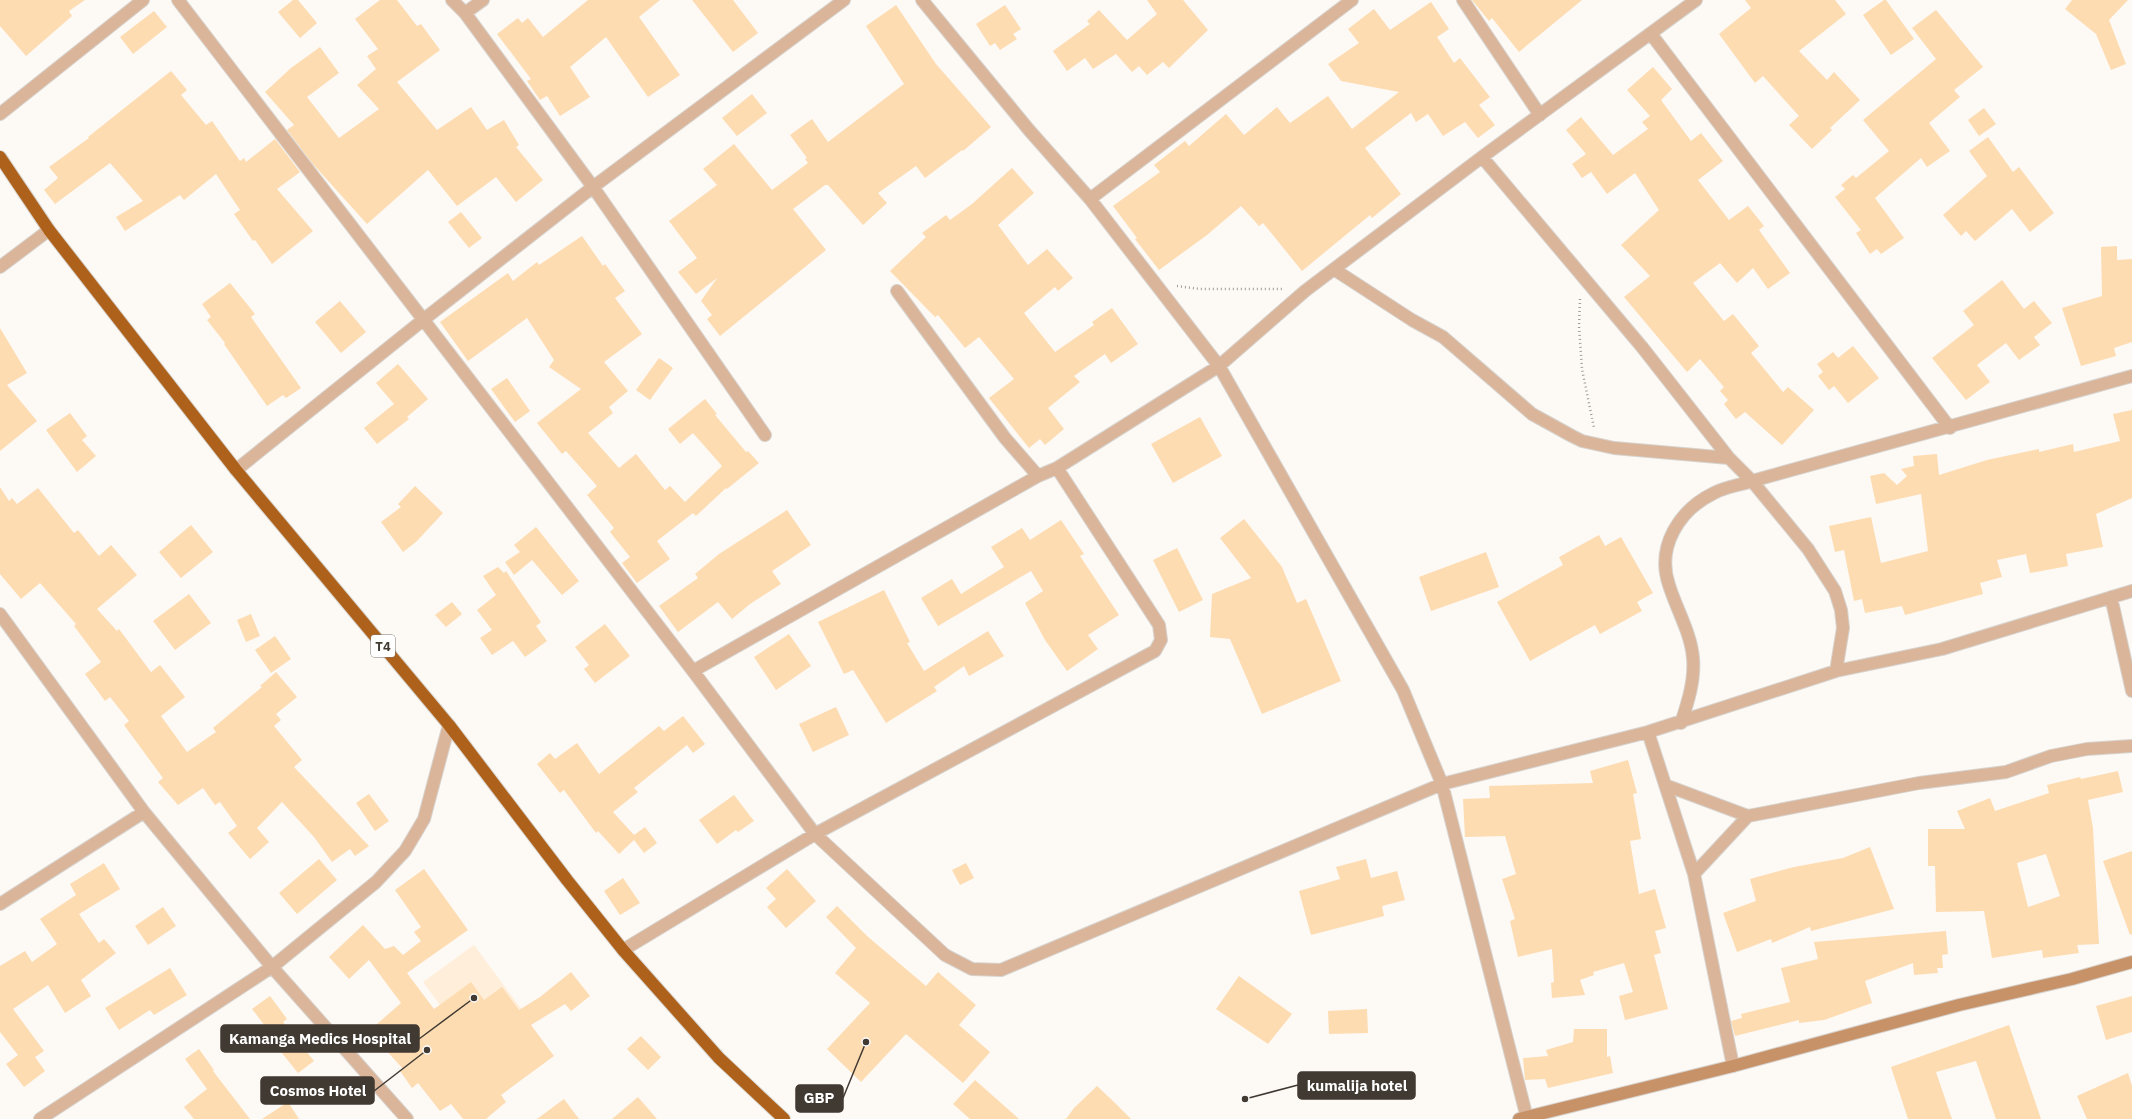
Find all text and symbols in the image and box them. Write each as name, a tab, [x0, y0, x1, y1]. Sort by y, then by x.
road number: T4	[371, 635, 395, 657]
callout: Kamanga Medics Hospital	[221, 1025, 419, 1052]
text: Kamanga Medics Hospital	[229, 1029, 412, 1048]
callout: kumalija hotel	[1298, 1072, 1415, 1099]
text: kumalija hotel	[1307, 1076, 1408, 1095]
callout: Cosmos Hotel	[261, 1077, 374, 1104]
text: Cosmos Hotel	[270, 1081, 367, 1100]
callout: GBP	[796, 1085, 843, 1112]
text: GBP	[804, 1088, 834, 1107]

